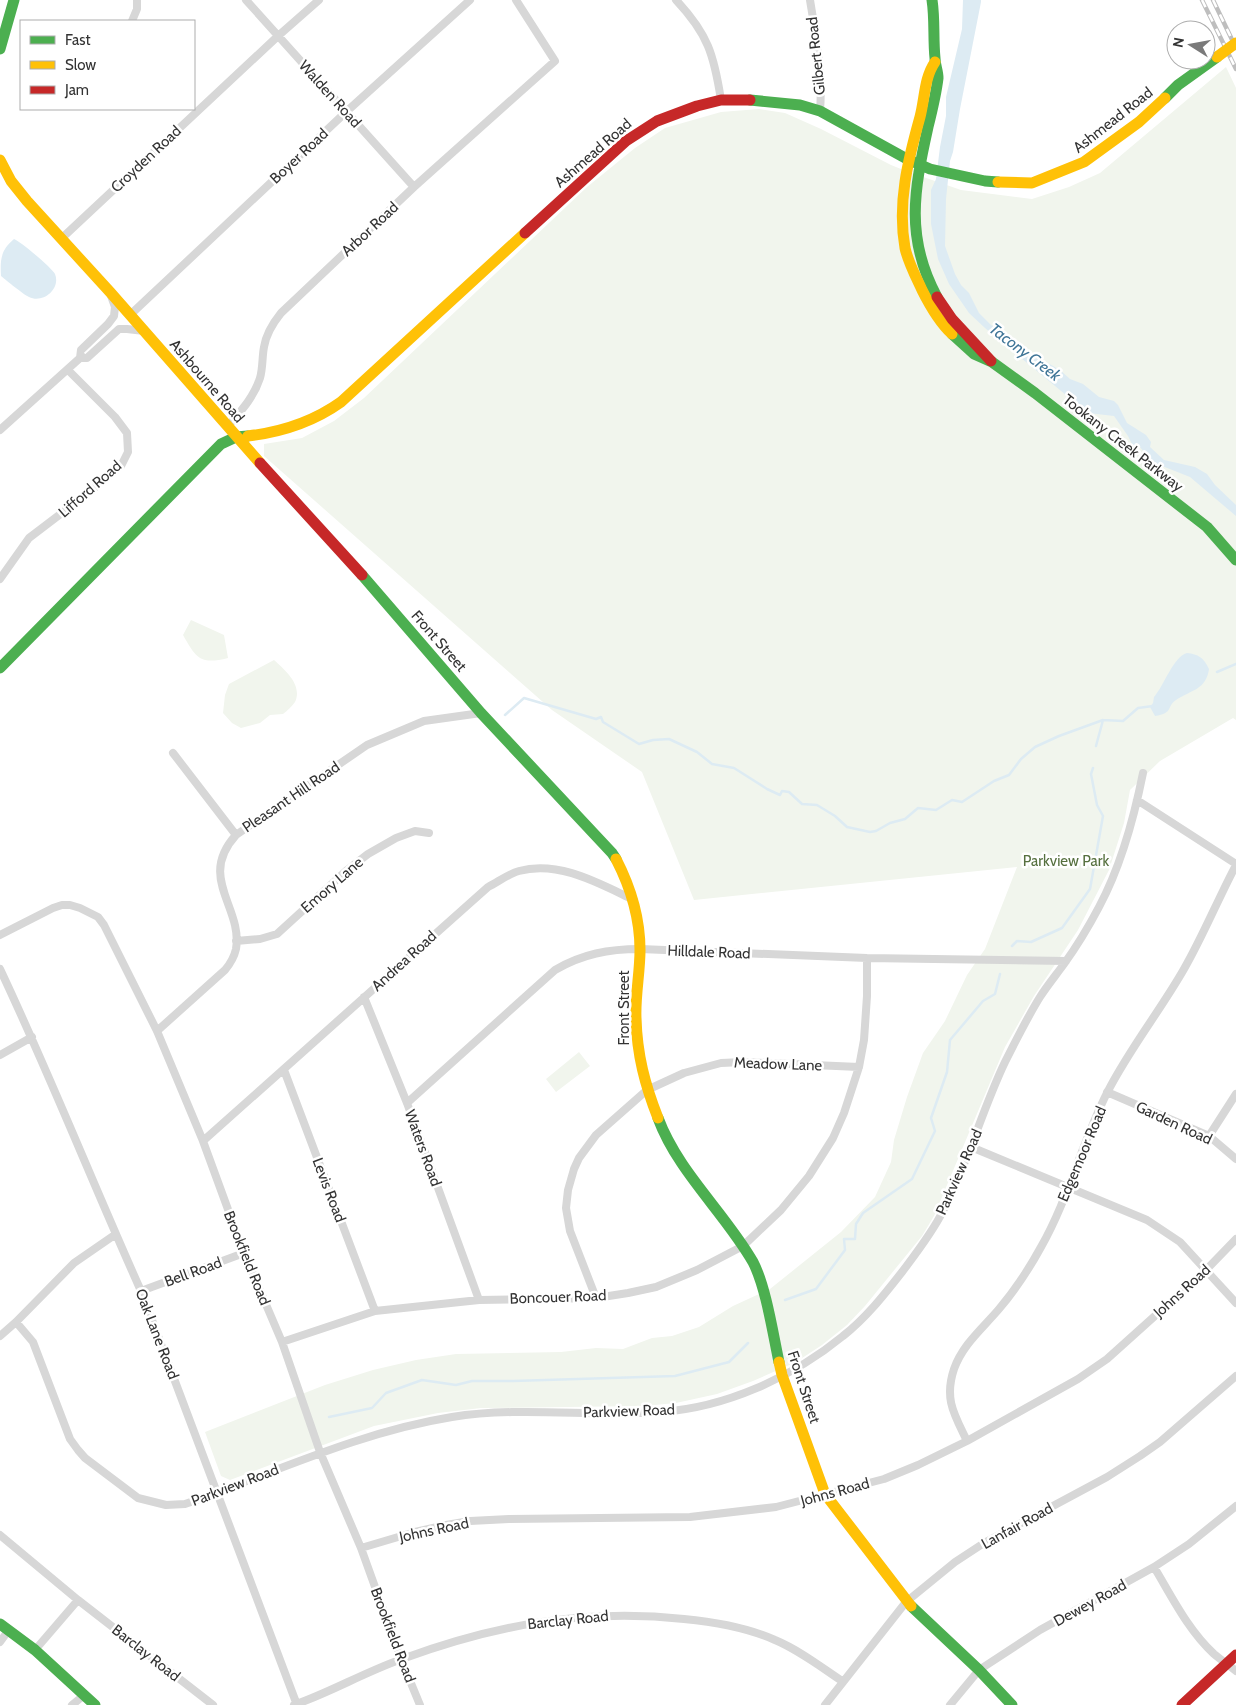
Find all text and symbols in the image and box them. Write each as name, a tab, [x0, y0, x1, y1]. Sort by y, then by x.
street label: Gilbert Road	[803, 16, 829, 96]
legend	[20, 20, 195, 110]
north arrow	[1166, 20, 1216, 70]
text: Fast	[65, 31, 90, 49]
text: N	[1168, 36, 1188, 49]
text: Slow	[65, 56, 96, 74]
street label: Walden Road	[295, 57, 365, 131]
text: Jam	[64, 81, 89, 99]
street label: Ashmead Road	[1070, 83, 1156, 157]
street label: Ashmead Road	[551, 115, 635, 191]
street label: Croyden Road	[107, 122, 185, 196]
street label: Boyer Road	[266, 125, 332, 187]
street label: Arbor Road	[338, 198, 402, 260]
water label: Tacony Creek	[986, 319, 1065, 386]
street label: Ashbourne Road	[166, 336, 248, 426]
street label: Tookany Creek Parkway	[1059, 390, 1187, 496]
street label: Lifford Road	[55, 457, 125, 521]
street label: Front Street	[408, 607, 470, 675]
street label: Pleasant Hill Road	[239, 758, 343, 836]
park label: Parkview Park	[1023, 852, 1110, 870]
street label: Emory Lane	[297, 853, 367, 917]
street label: Andrea Road	[368, 927, 440, 995]
street label: Hilldale Road	[667, 942, 751, 962]
street label: Front Street	[615, 970, 633, 1046]
street label: Meadow Lane	[734, 1053, 823, 1075]
street label: Garden Road	[1133, 1097, 1215, 1149]
street label: Edgemoor Road	[1054, 1104, 1110, 1204]
street label: Waters Road	[401, 1107, 445, 1189]
street label: Parkview Road	[932, 1126, 986, 1218]
street label: Levis Road	[308, 1155, 350, 1225]
street label: Brookfield Road	[220, 1208, 274, 1308]
street label: Bell Road	[162, 1253, 224, 1291]
street label: Johns Road	[1149, 1261, 1214, 1322]
street label: Oak Lane Road	[132, 1286, 182, 1382]
street label: Boncouer Road	[509, 1286, 607, 1308]
street label: Front Street	[784, 1348, 824, 1426]
street label: Parkview Road	[583, 1400, 675, 1422]
street label: Parkview Road	[189, 1460, 281, 1510]
street label: Johns Road	[798, 1474, 871, 1510]
street label: Lanfair Road	[978, 1499, 1056, 1553]
street label: Johns Road	[397, 1514, 470, 1546]
street label: Dewey Road	[1050, 1576, 1130, 1630]
street label: Brookfield Road	[367, 1585, 419, 1685]
street label: Barclay Road	[527, 1607, 609, 1633]
street label: Barclay Road	[108, 1621, 184, 1685]

